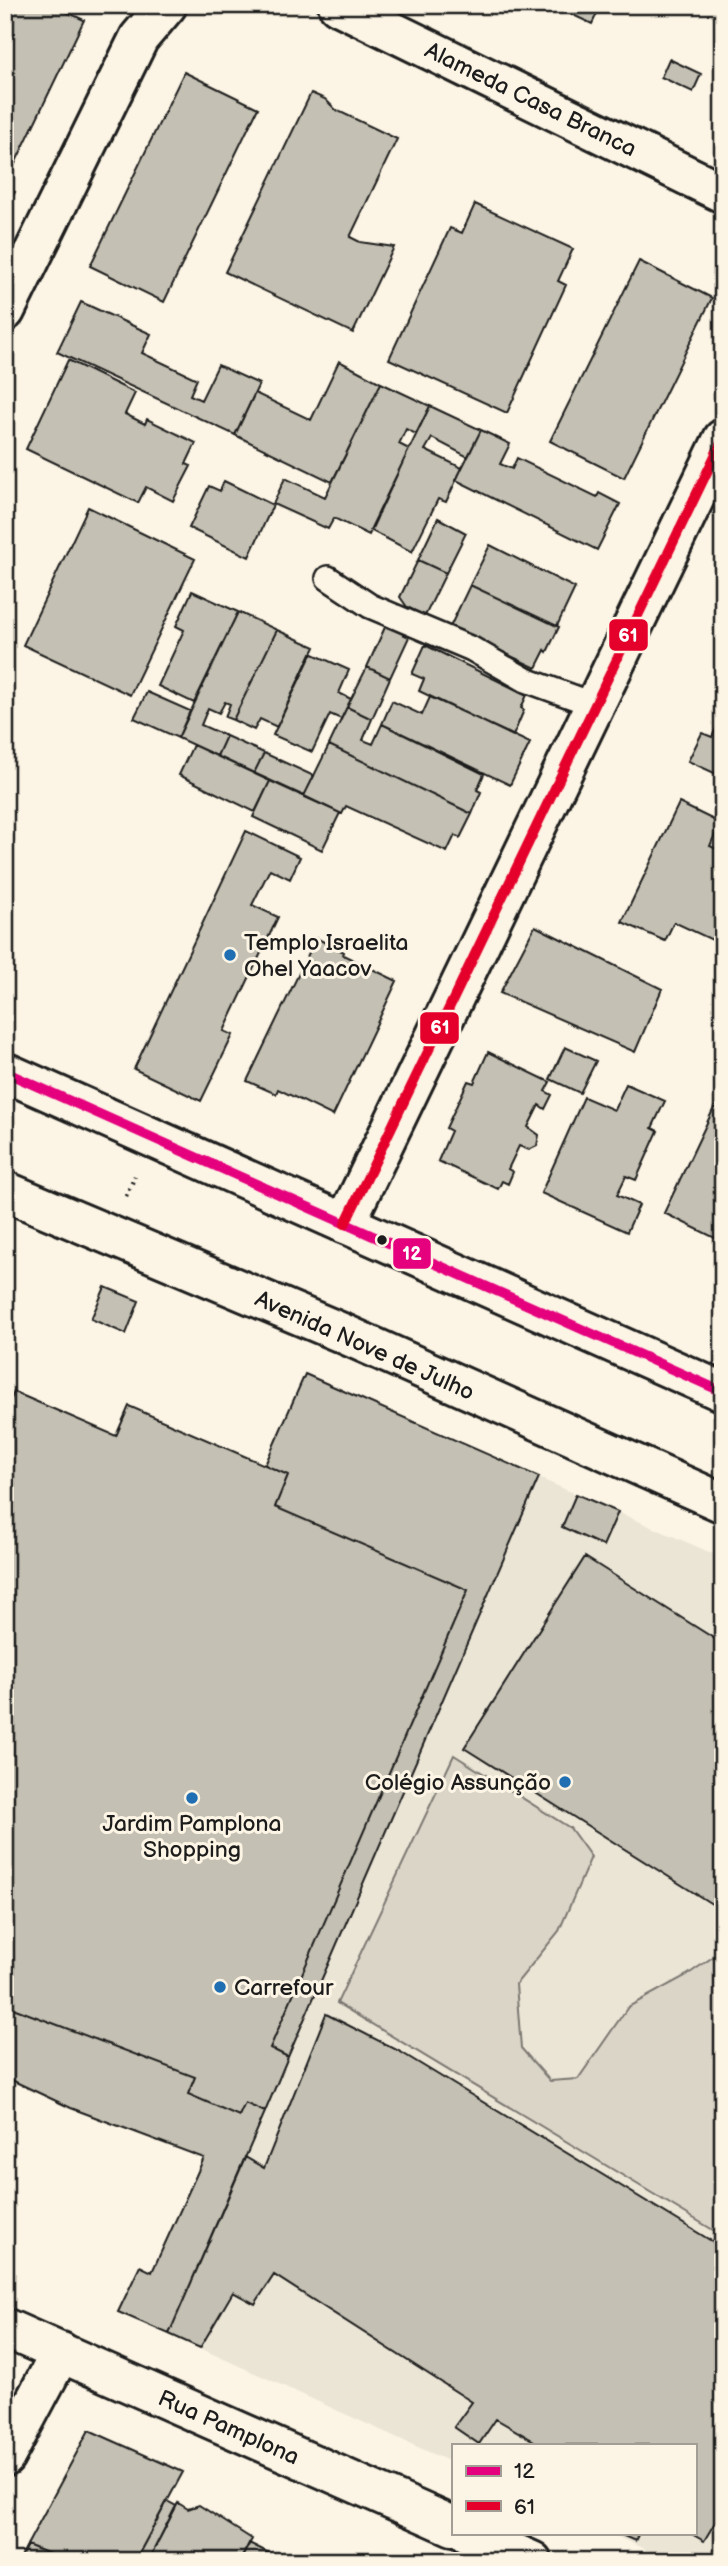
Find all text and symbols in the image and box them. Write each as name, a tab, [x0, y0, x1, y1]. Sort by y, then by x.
street label: Alameda Casa Branca	[420, 36, 641, 163]
line badge: 61	[608, 618, 649, 652]
text: 61	[618, 625, 638, 648]
place label: Templo Israelita Ohel Yaacov	[244, 929, 409, 983]
marker: Templo Israelita Ohel Yaacov	[222, 947, 238, 963]
line badge: 61	[419, 1011, 460, 1045]
text: 61	[430, 1017, 450, 1040]
unlabelled marker	[375, 1233, 389, 1247]
line badge: 12	[392, 1237, 432, 1270]
text: 12	[402, 1243, 422, 1266]
street label: Avenida Nove de Julho	[251, 1285, 479, 1407]
place label: Colégio Assunção	[365, 1769, 551, 1797]
marker: Colégio Assunção	[557, 1774, 573, 1790]
marker: Jardim Pamplona Shopping	[184, 1790, 200, 1806]
place label: Jardim Pamplona Shopping	[102, 1810, 282, 1864]
place label: Carrefour	[234, 1974, 334, 2002]
marker: Carrefour	[212, 1979, 228, 1995]
street label: Rua Pamplona	[154, 2384, 303, 2471]
legend	[452, 2444, 696, 2534]
text: 12	[514, 2459, 535, 2484]
text: 61	[514, 2495, 535, 2520]

